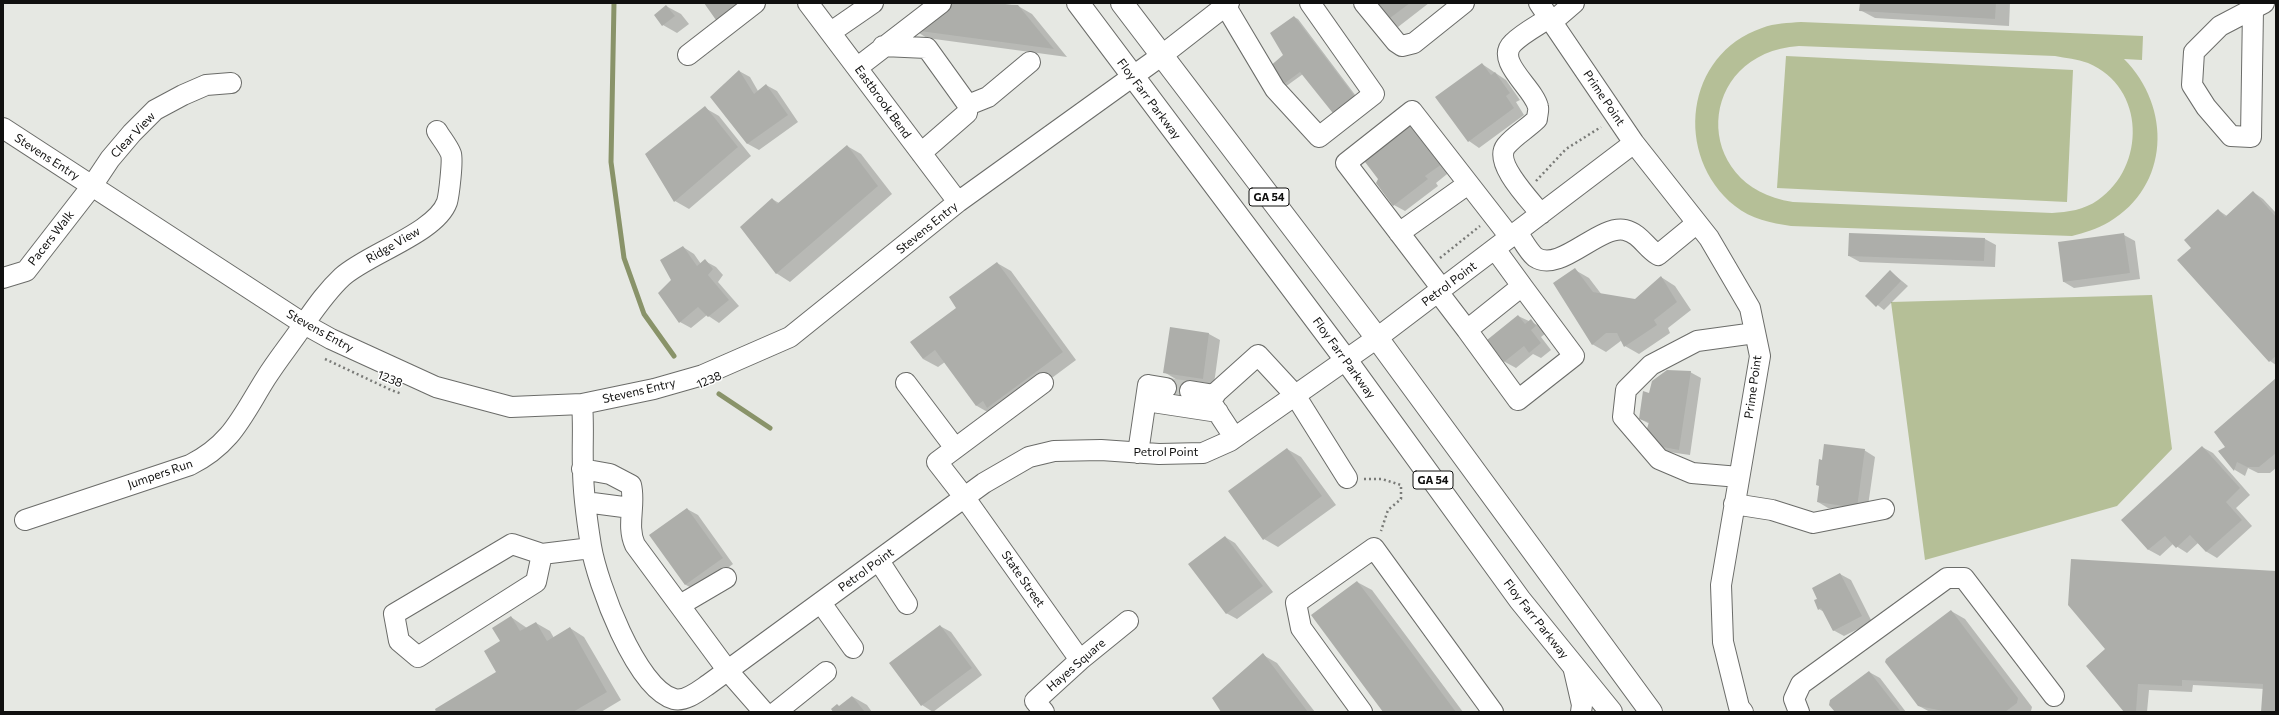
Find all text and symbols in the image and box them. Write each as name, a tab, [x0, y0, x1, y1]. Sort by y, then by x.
street label: Floy Farr Parkway	[1114, 56, 1184, 142]
street label: Eastbrook Bend	[852, 63, 914, 141]
street label: Prime Point	[1580, 67, 1628, 129]
street label: Clear View	[108, 109, 158, 161]
street label: Stevens Entry	[12, 131, 82, 183]
road number: GA 54	[1249, 188, 1289, 206]
street label: Stevens Entry	[893, 199, 961, 257]
street label: Pacers Walk	[25, 208, 77, 268]
street label: Ridge View	[363, 224, 423, 266]
street label: Petrol Point	[1419, 259, 1479, 309]
street label: Stevens Entry	[284, 307, 356, 355]
street label: Floy Farr Parkway	[1310, 314, 1378, 402]
street label: Prime Point	[1741, 354, 1765, 420]
street label: 1238	[375, 367, 405, 391]
street label: 1238	[694, 368, 724, 392]
street label: Stevens Entry	[601, 376, 677, 406]
street label: Petrol Point	[1134, 445, 1198, 459]
street label: Jumpers Run	[126, 456, 194, 492]
road number: GA 54	[1413, 471, 1453, 489]
street label: Petrol Point	[835, 545, 897, 595]
street label: State Street	[998, 548, 1048, 610]
street label: Floy Farr Parkway	[1500, 576, 1572, 662]
street label: Hayes Square	[1044, 636, 1108, 694]

